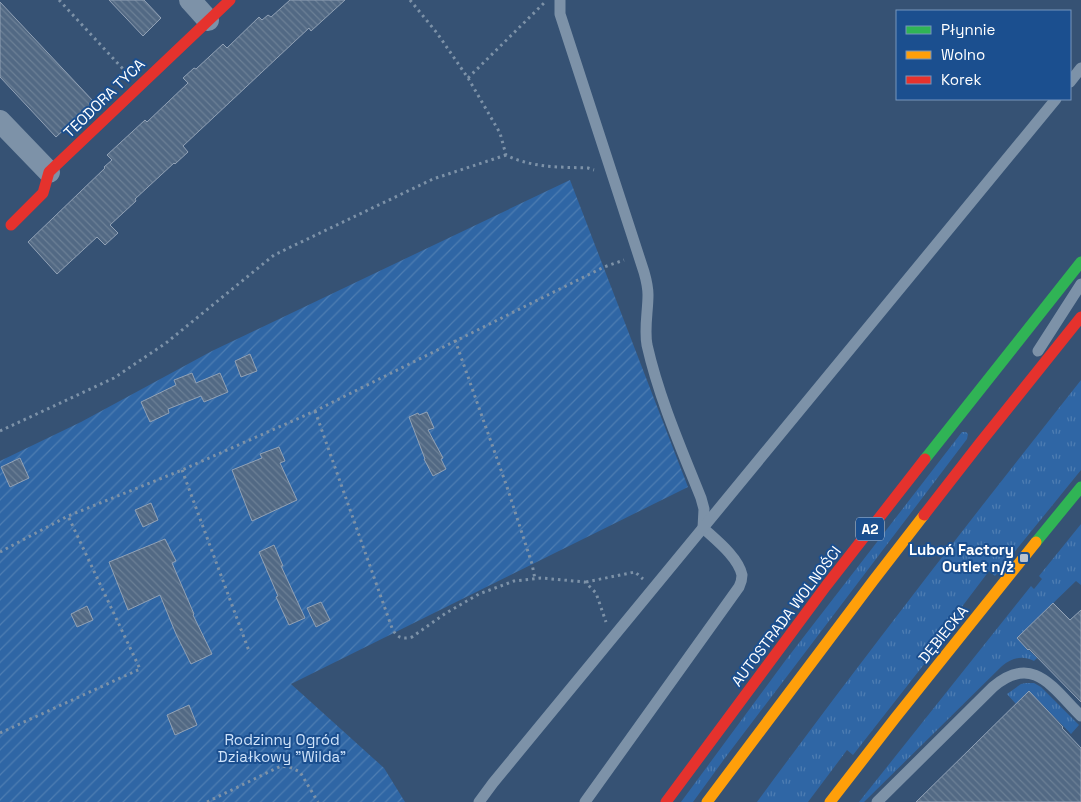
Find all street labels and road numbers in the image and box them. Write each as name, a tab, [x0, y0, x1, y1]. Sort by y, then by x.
street label: TEODORA TYCA	[59, 54, 149, 142]
road number: A2	[856, 518, 884, 540]
street label: AUTOSTRADA WOLNOŚCI	[727, 542, 845, 690]
street label: DĘBIECKA	[914, 601, 972, 667]

